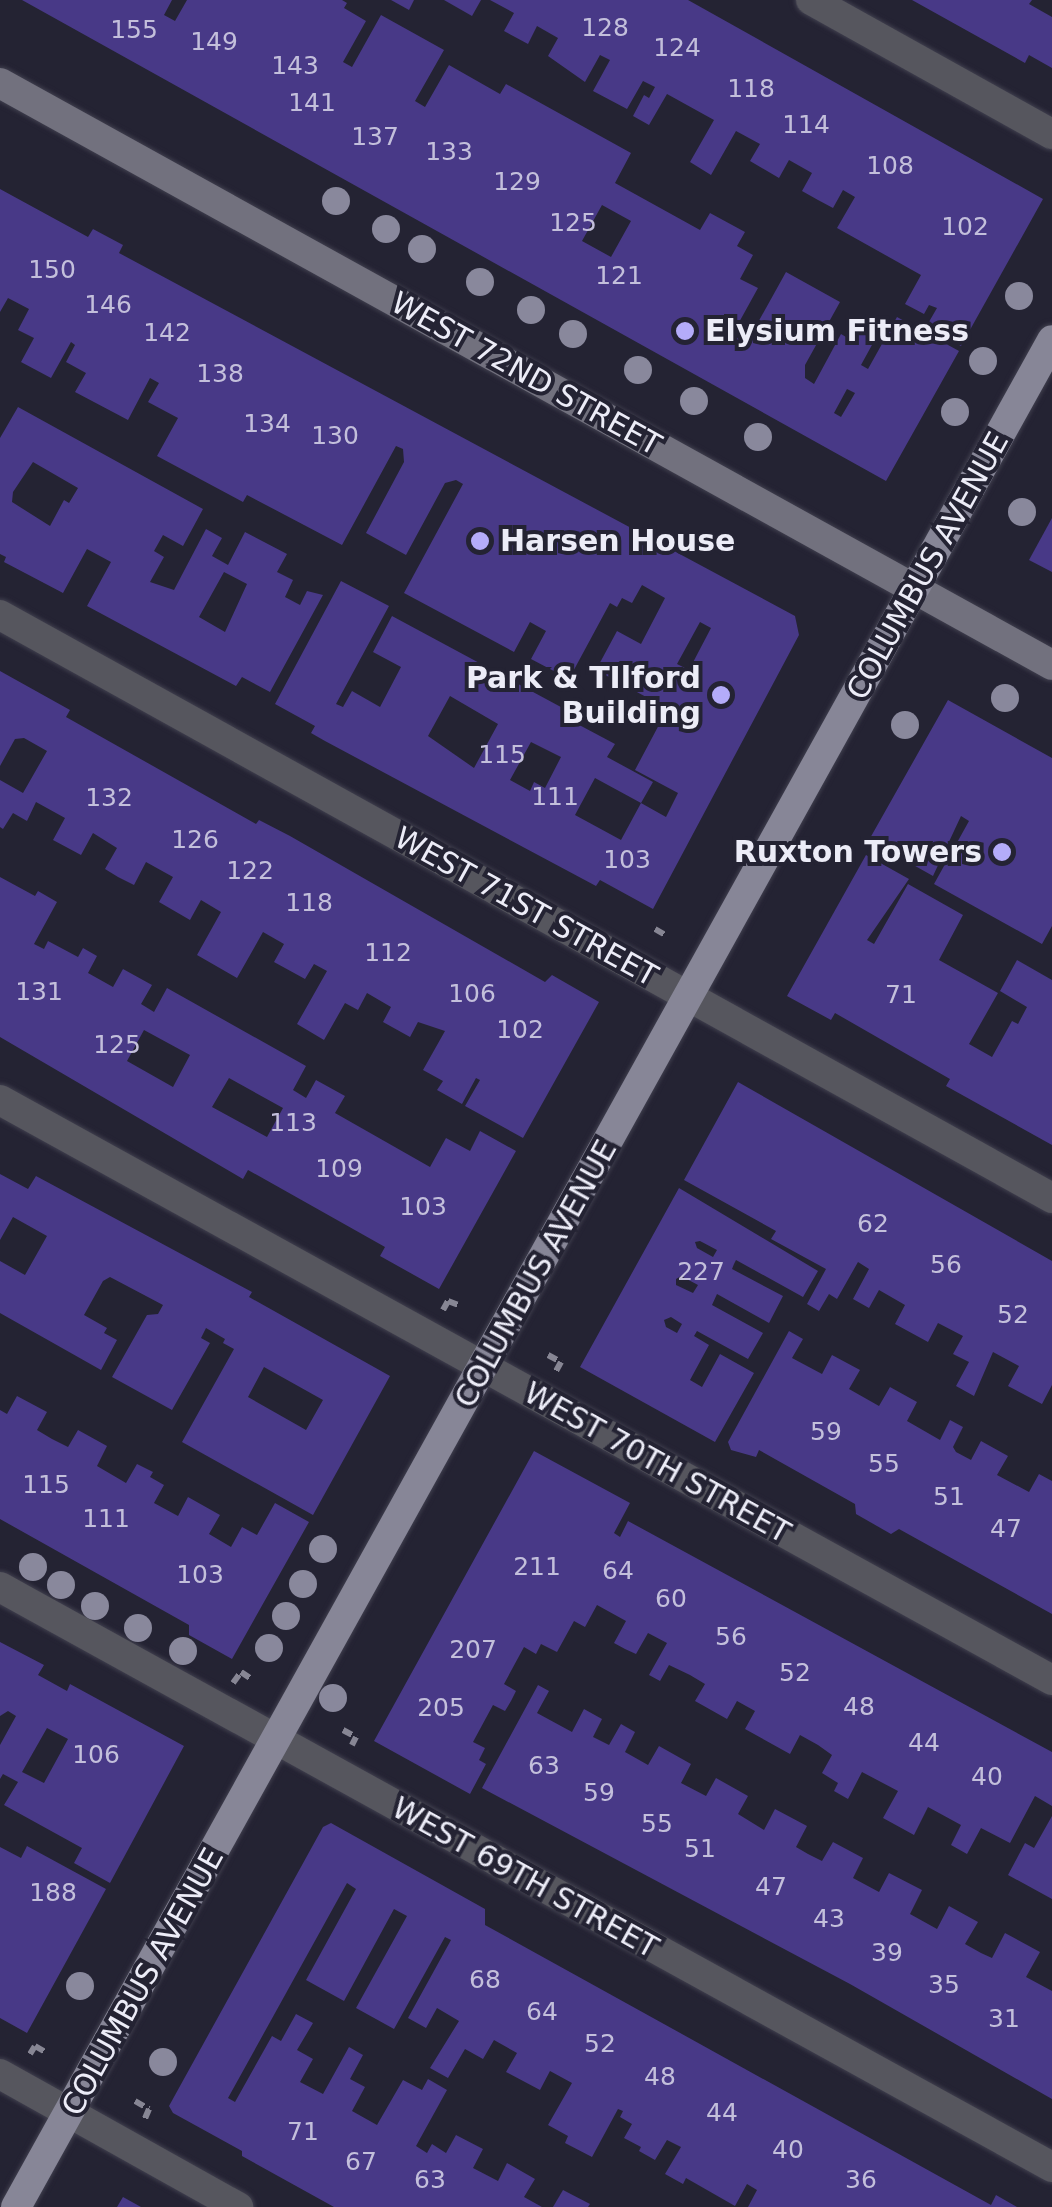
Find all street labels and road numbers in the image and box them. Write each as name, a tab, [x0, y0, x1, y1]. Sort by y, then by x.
street label: WEST 72ND STREET	[385, 285, 667, 463]
street label: COLUMBUS AVENUE	[839, 426, 1017, 706]
street label: WEST 71ST STREET	[388, 820, 664, 994]
street label: COLUMBUS AVENUE	[447, 1134, 625, 1414]
street label: WEST 70TH STREET	[518, 1375, 796, 1551]
street label: WEST 69TH STREET	[386, 1790, 664, 1966]
street label: COLUMBUS AVENUE	[54, 1842, 232, 2122]

